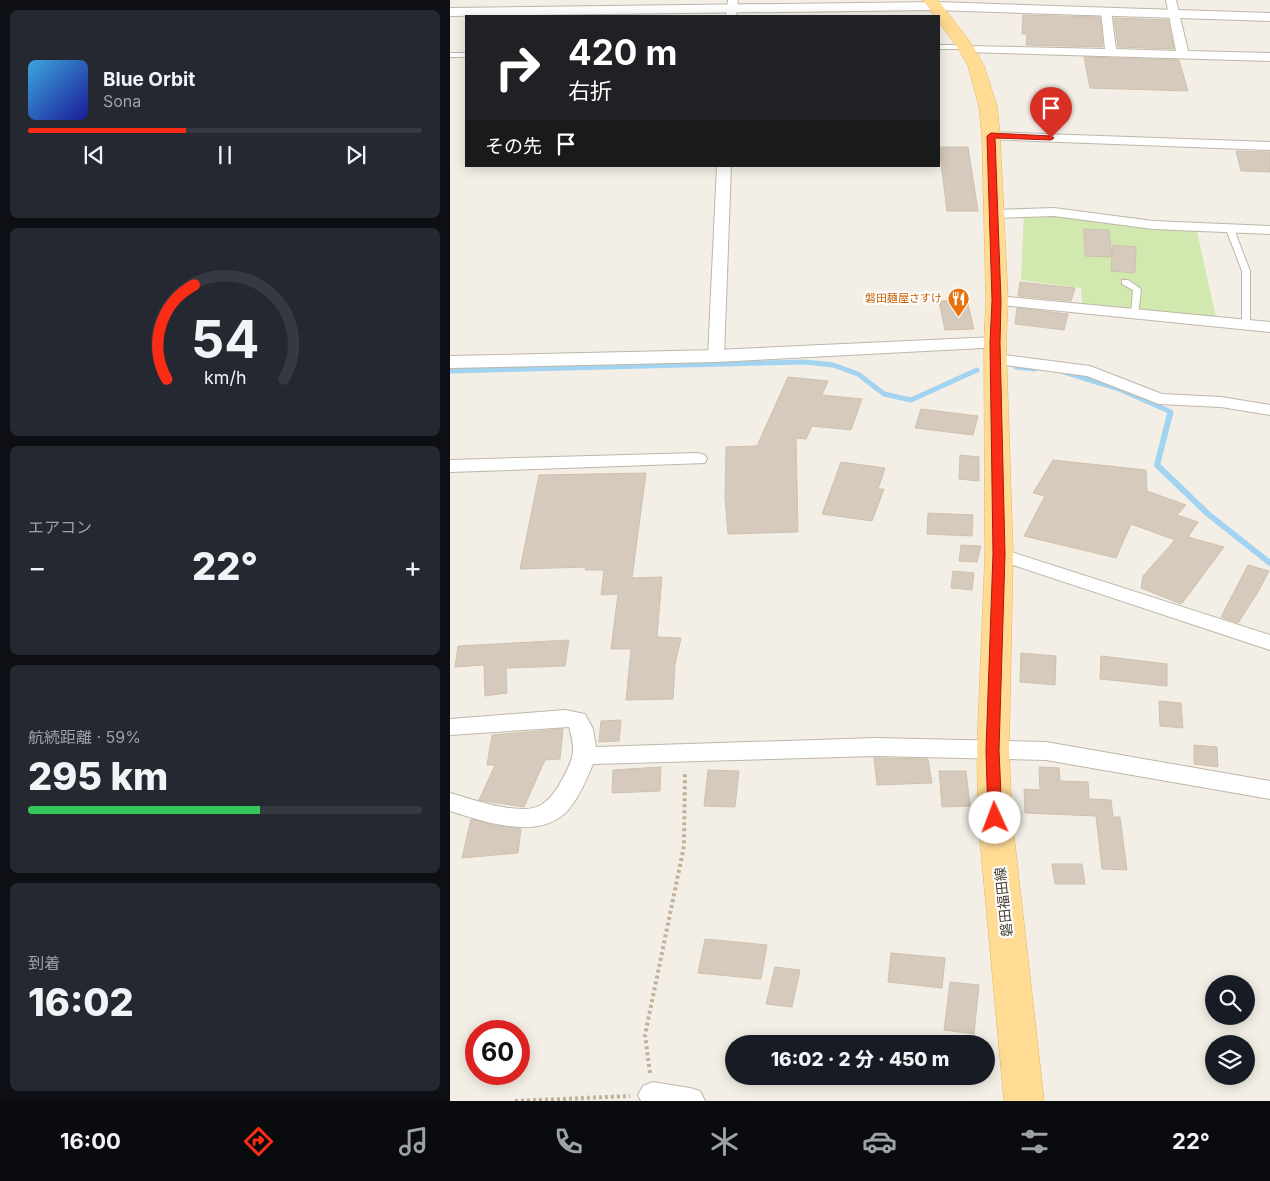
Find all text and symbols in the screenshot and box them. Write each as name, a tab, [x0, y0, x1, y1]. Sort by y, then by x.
text: 420 m	[568, 31, 678, 73]
icon: right	[485, 35, 550, 100]
text: Blue Orbit	[103, 68, 195, 91]
text: 右折	[568, 78, 612, 104]
pin	[1030, 87, 1072, 138]
text: Sona	[103, 91, 141, 111]
icon: arrive	[1037, 94, 1065, 122]
icon: arrive	[552, 130, 580, 158]
text: その先	[485, 135, 542, 158]
icon: previous	[80, 141, 108, 169]
icon: pause	[211, 141, 239, 169]
icon: next	[342, 141, 370, 169]
restaurant icon: 磐田麺屋さすけ	[946, 286, 970, 317]
place label: 磐田麺屋さすけ	[865, 291, 942, 305]
text: 54	[191, 308, 259, 371]
text: km/h	[204, 367, 246, 388]
text: エアコン	[28, 517, 92, 537]
text: 22°	[192, 543, 258, 589]
text: −	[28, 550, 47, 584]
text: +	[403, 550, 422, 584]
text: 航続距離 · 59%	[28, 727, 141, 747]
text: 295 km	[28, 753, 168, 799]
position arrow	[968, 791, 1020, 843]
street label: 磐田福田線	[991, 866, 1015, 938]
text: 到着	[28, 953, 60, 973]
map controls	[1205, 975, 1255, 1085]
button: search	[1205, 975, 1255, 1025]
text: 16:02	[28, 979, 134, 1025]
speed limit sign: 60	[465, 1020, 530, 1085]
button: layers	[1205, 1035, 1255, 1085]
text: 16:02 · 2 分 · 450 m	[771, 1048, 949, 1071]
icon: directions	[241, 1124, 276, 1159]
icon: music	[396, 1124, 431, 1159]
icon: phone	[551, 1124, 586, 1159]
icon: climate	[707, 1124, 742, 1159]
icon: car	[862, 1124, 897, 1159]
icon: filters	[1017, 1124, 1052, 1159]
text: 16:00	[60, 1128, 121, 1154]
text: 22°	[1172, 1128, 1210, 1154]

